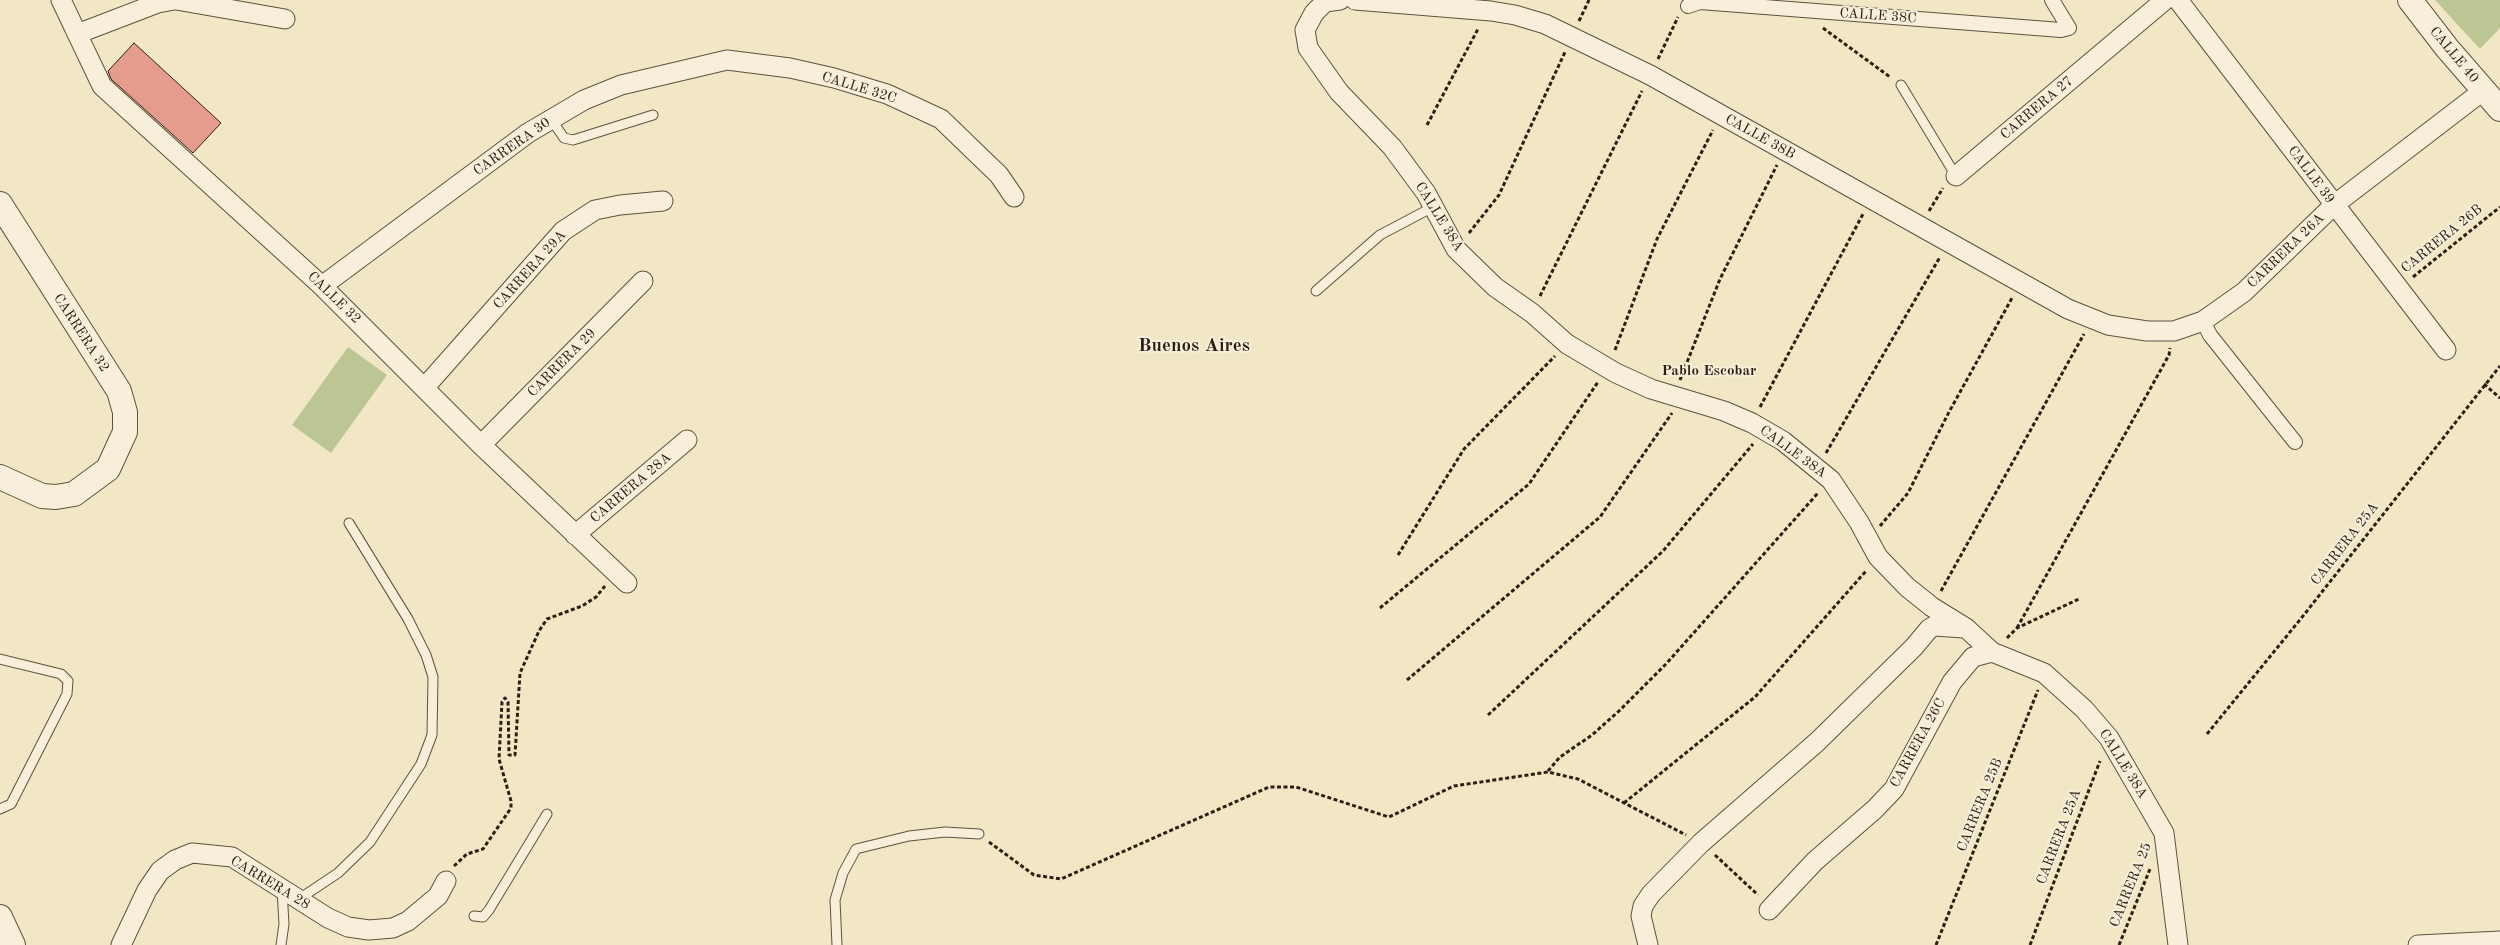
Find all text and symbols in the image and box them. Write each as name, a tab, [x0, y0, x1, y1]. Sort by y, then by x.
street label: CALLE 38C	[1839, 5, 1917, 27]
street label: CALLE 40	[2426, 24, 2482, 86]
street label: CALLE 32C	[820, 69, 898, 107]
street label: CARRERA 27	[1997, 73, 2077, 143]
street label: CALLE 38B	[1722, 111, 1798, 163]
street label: CARRERA 30	[470, 114, 554, 180]
street label: CALLE 39	[2284, 143, 2338, 207]
street label: CALLE 38A	[1411, 179, 1467, 255]
street label: CARRERA 26B	[2398, 201, 2486, 277]
street label: CARRERA 26A	[2244, 210, 2328, 292]
street label: CARRERA 29A	[490, 227, 570, 313]
street label: CALLE 32	[304, 268, 364, 328]
street label: CARRERA 32	[49, 291, 113, 375]
street label: CARRERA 29	[524, 325, 600, 401]
district label: Buenos Aires	[1138, 335, 1250, 357]
district label: Pablo Escobar	[1661, 362, 1757, 380]
street label: CALLE 38A	[1756, 422, 1830, 482]
street label: CARRERA 28A	[587, 449, 675, 527]
street label: CARRERA 25A	[2307, 499, 2383, 589]
street label: CARRERA 26C	[1887, 695, 1949, 791]
street label: CALLE 38A	[2095, 726, 2151, 802]
street label: CARRERA 25B	[1954, 756, 2006, 854]
street label: CARRERA 25A	[2033, 787, 2085, 887]
street label: CARRERA 25	[2106, 840, 2156, 930]
street label: CARRERA 28	[227, 853, 313, 913]

